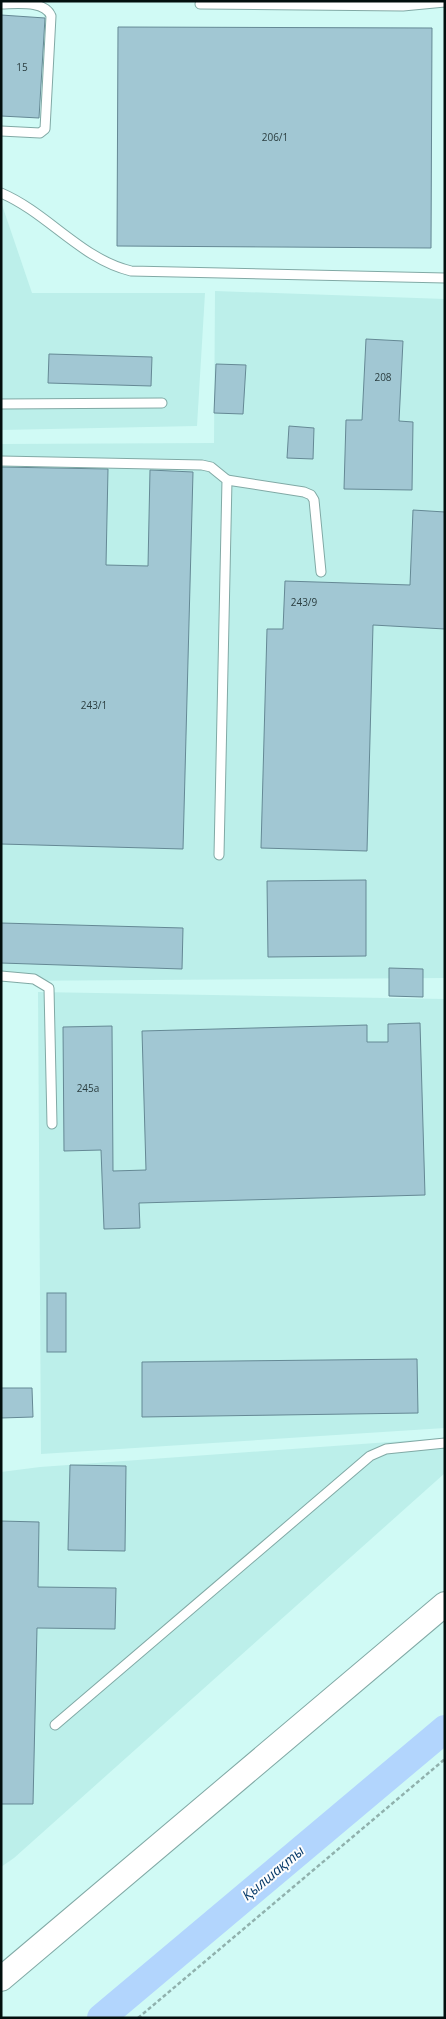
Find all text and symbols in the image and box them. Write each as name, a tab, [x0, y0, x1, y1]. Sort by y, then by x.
house number: 15	[16, 60, 28, 74]
house number: 206/1	[262, 130, 288, 144]
house number: 208	[374, 370, 392, 384]
house number: 243/9	[291, 595, 318, 609]
house number: 243/1	[81, 698, 107, 712]
house number: 245а	[77, 1081, 99, 1095]
water label: Қылшақты	[238, 1841, 308, 1904]

